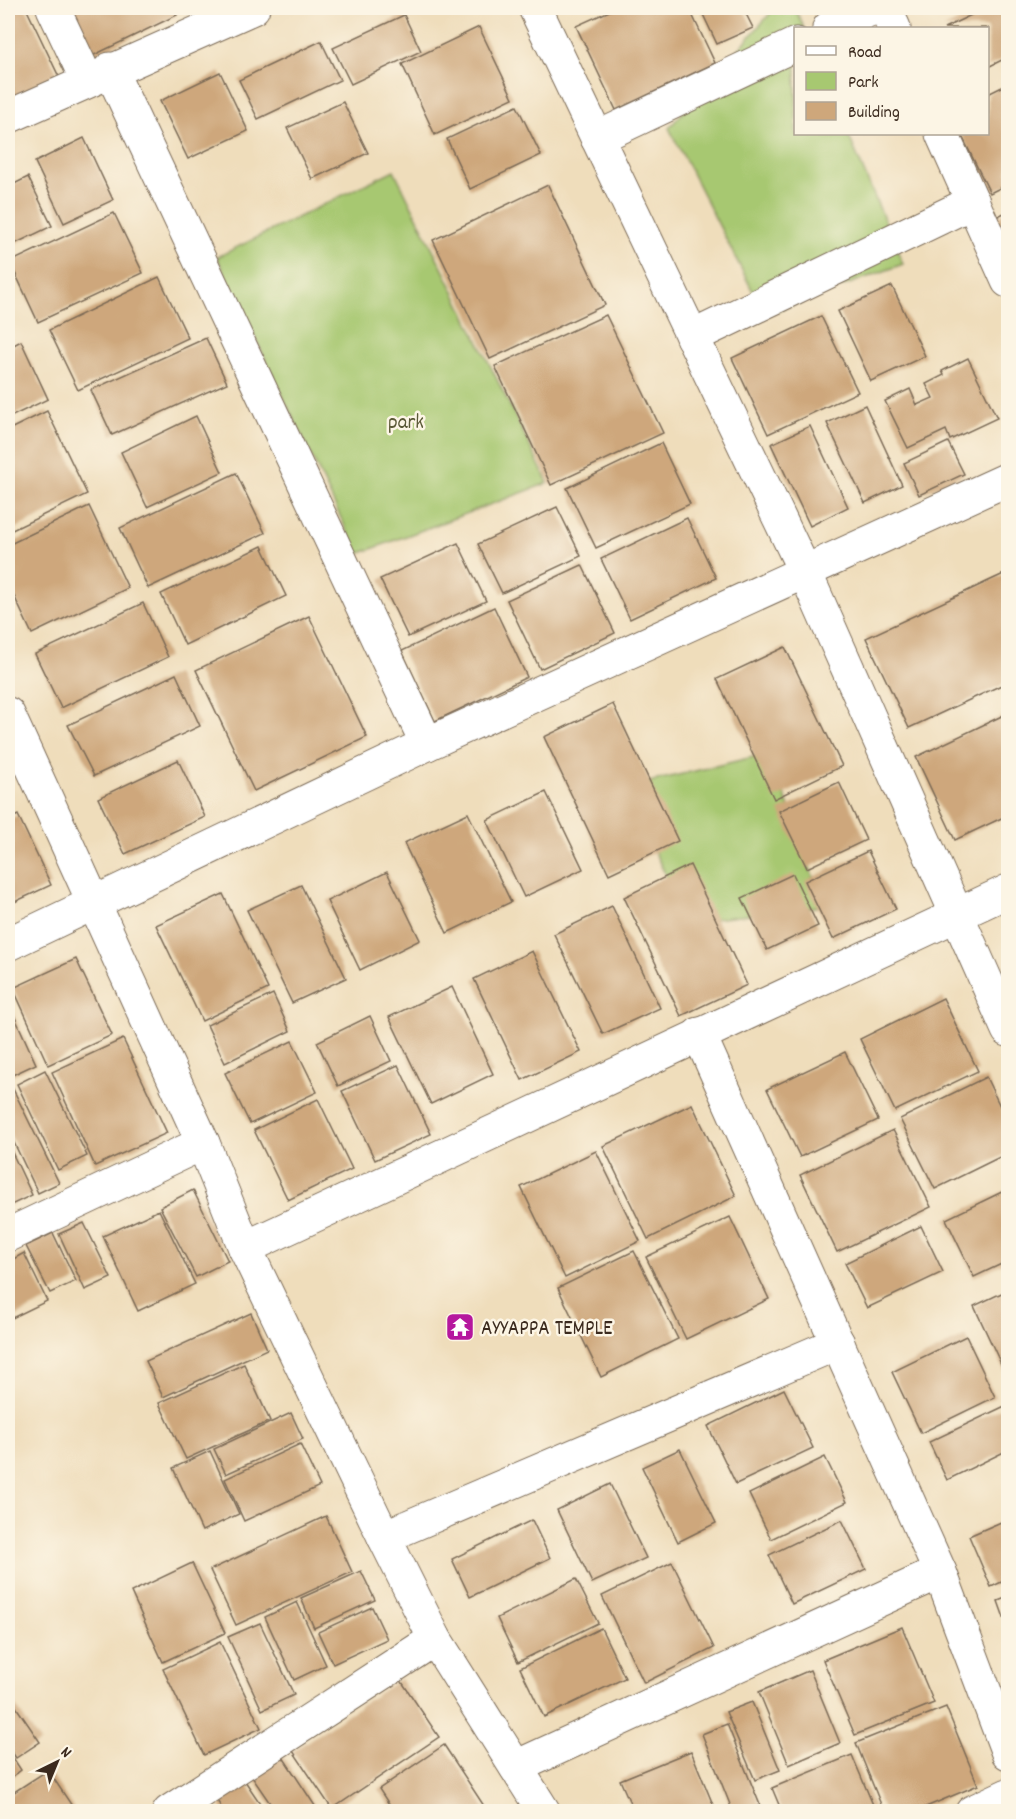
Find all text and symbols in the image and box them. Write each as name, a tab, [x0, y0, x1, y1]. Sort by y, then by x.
legend	[794, 27, 989, 135]
text: Road	[848, 41, 882, 66]
text: Park	[848, 71, 879, 96]
text: Building	[848, 101, 900, 126]
park label: park	[388, 409, 424, 439]
temple icon: AYYAPPA TEMPLE	[444, 1311, 476, 1343]
place label: AYYAPPA TEMPLE	[481, 1315, 613, 1345]
north arrow	[27, 1732, 87, 1792]
text: N	[55, 1742, 76, 1764]

